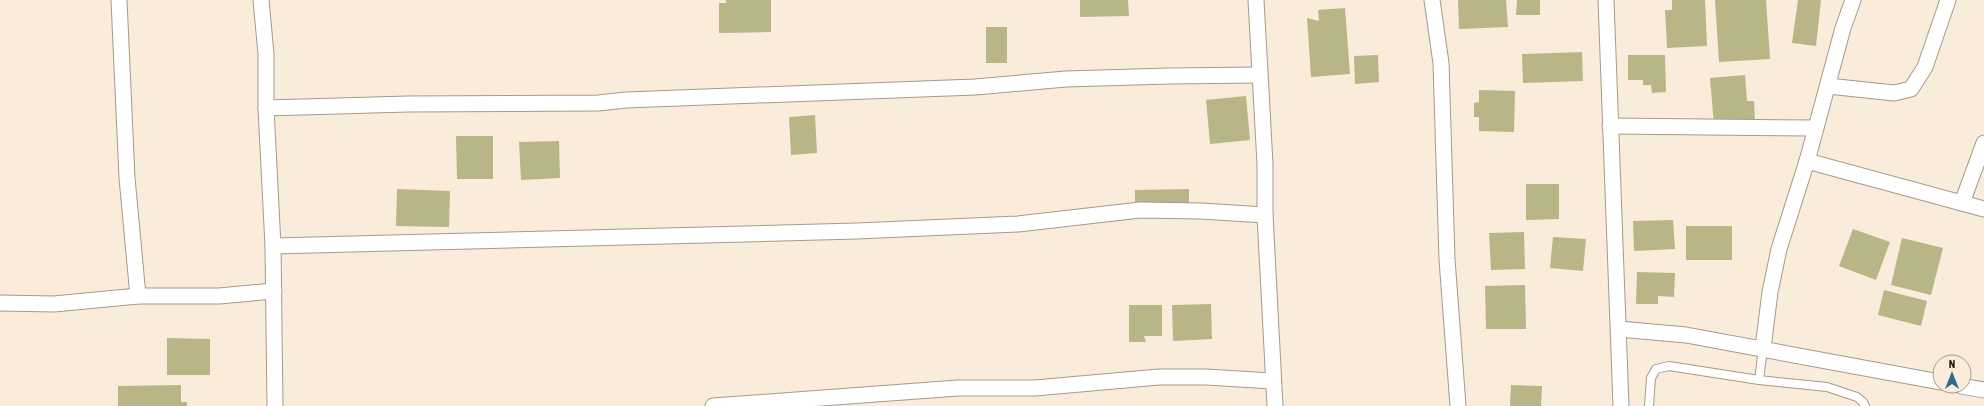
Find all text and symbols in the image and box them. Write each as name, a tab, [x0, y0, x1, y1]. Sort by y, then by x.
north arrow	[1932, 354, 1972, 394]
text: N	[1949, 358, 1955, 370]

